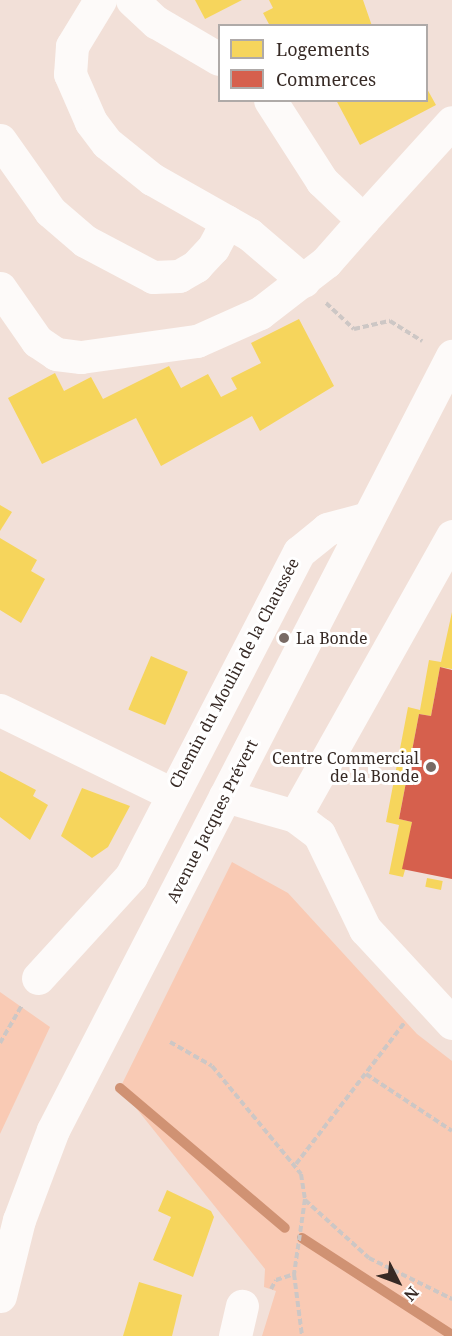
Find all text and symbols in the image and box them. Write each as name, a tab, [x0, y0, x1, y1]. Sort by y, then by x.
legend	[218, 24, 428, 102]
text: Logements	[276, 37, 370, 61]
text: Commerces	[276, 67, 376, 91]
street label: Chemin du Moulin de la Chaussée	[165, 555, 303, 791]
place label: La Bonde	[296, 628, 368, 648]
marker: La Bonde	[277, 631, 291, 645]
street label: Avenue Jacques Prévert	[162, 736, 262, 906]
place label: Centre Commercial de la Bonde	[272, 748, 419, 786]
marker: Centre Commercial de la Bonde	[424, 760, 438, 774]
north arrow	[368, 1252, 428, 1312]
text: N	[399, 1282, 424, 1306]

